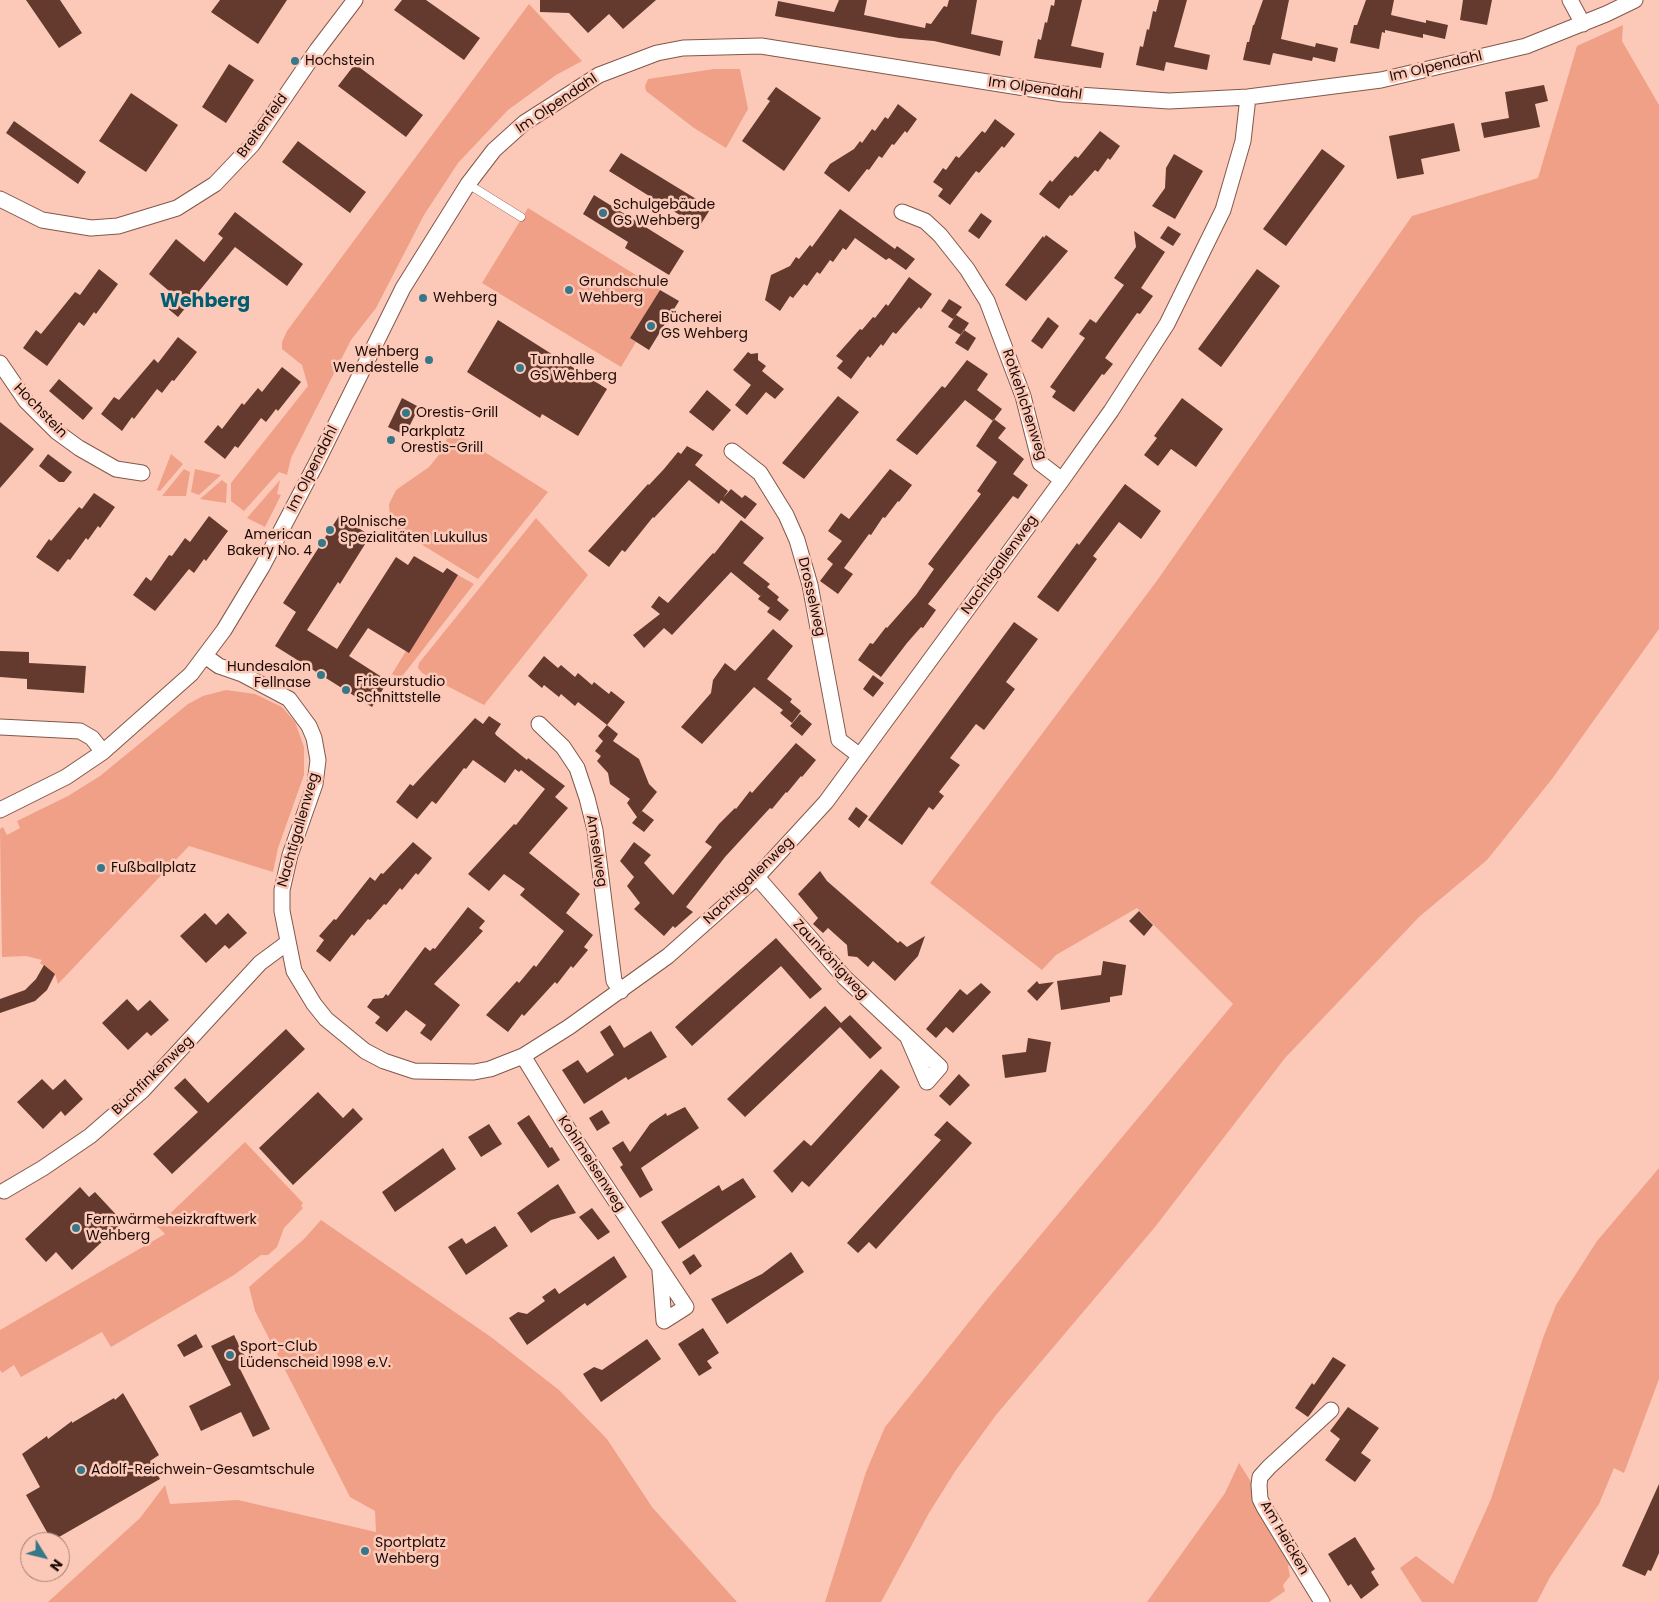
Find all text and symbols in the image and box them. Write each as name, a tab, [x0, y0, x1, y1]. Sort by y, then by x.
street label: Im Olpendahl	[1388, 48, 1484, 86]
place label: Hochstein	[305, 53, 375, 69]
marker: Hochstein	[289, 55, 301, 67]
street label: Im Olpendahl	[513, 71, 601, 137]
street label: Im Olpendahl	[987, 74, 1083, 104]
street label: Breitenfeld	[234, 91, 292, 161]
place label: Schulgebäude GS Wehberg	[613, 197, 715, 230]
marker: Schulgebäude GS Wehberg	[597, 207, 609, 219]
place label: Grundschule Wehberg	[579, 274, 668, 306]
marker: Grundschule Wehberg	[563, 284, 575, 296]
place label: Wehberg	[433, 290, 497, 306]
district label: Wehberg	[160, 291, 250, 313]
marker: Wehberg	[417, 292, 429, 304]
place label: Bücherei GS Wehberg	[661, 310, 748, 342]
marker: Bücherei GS Wehberg	[645, 320, 657, 332]
place label: Wehberg Wendestelle	[333, 344, 419, 377]
street label: Rotkehlchenweg	[998, 347, 1050, 463]
place label: Turnhalle GS Wehberg	[530, 352, 617, 384]
marker: Wehberg Wendestelle	[423, 354, 435, 366]
marker: Turnhalle GS Wehberg	[514, 362, 526, 374]
street label: Hochstein	[10, 380, 70, 442]
place label: Orestis-Grill	[416, 405, 498, 421]
marker: Orestis-Grill	[400, 407, 412, 419]
street label: Im Olpendahl	[284, 423, 342, 515]
place label: Parkplatz Orestis-Grill	[401, 424, 483, 457]
marker: Parkplatz Orestis-Grill	[385, 434, 397, 446]
street label: Nachtigallenweg	[958, 512, 1042, 618]
place label: Polnische Spezialitäten Lukullus	[340, 514, 488, 546]
marker: Polnische Spezialitäten Lukullus	[324, 524, 336, 536]
place label: American Bakery No. 4	[227, 527, 312, 560]
marker: American Bakery No. 4	[316, 537, 328, 549]
street label: Drosselweg	[794, 556, 828, 638]
place label: Hundesalon Fellnase	[227, 659, 311, 692]
marker: Hundesalon Fellnase	[315, 669, 327, 681]
place label: Friseurstudio Schnittstelle	[356, 674, 445, 706]
marker: Friseurstudio Schnittstelle	[340, 684, 352, 696]
street label: Nachtigallenweg	[275, 771, 323, 889]
street label: Amselweg	[582, 814, 610, 888]
street label: Nachtigallenweg	[701, 834, 797, 928]
place label: Fußballplatz	[111, 860, 196, 876]
marker: Fußballplatz	[95, 862, 107, 874]
street label: Zaunkönigweg	[789, 917, 871, 1003]
street label: Buchfinkenweg	[109, 1033, 197, 1119]
street label: Kohlmeisenweg	[554, 1113, 628, 1215]
place label: Fernwärmeheizkraftwerk Wehberg	[86, 1212, 257, 1244]
marker: Fernwärmeheizkraftwerk Wehberg	[70, 1222, 82, 1234]
place label: Sport-Club Lüdenscheid 1998 e.V.	[240, 1339, 391, 1371]
marker: Sport-Club Lüdenscheid 1998 e.V.	[224, 1349, 236, 1361]
place label: Adolf-Reichwein-Gesamtschule	[91, 1462, 315, 1478]
marker: Adolf-Reichwein-Gesamtschule	[75, 1464, 87, 1476]
street label: Am Heicken	[1256, 1498, 1312, 1578]
north arrow	[20, 1532, 70, 1582]
place label: Sportplatz Wehberg	[375, 1535, 446, 1568]
marker: Sportplatz Wehberg	[359, 1545, 371, 1557]
text: N	[45, 1555, 68, 1575]

